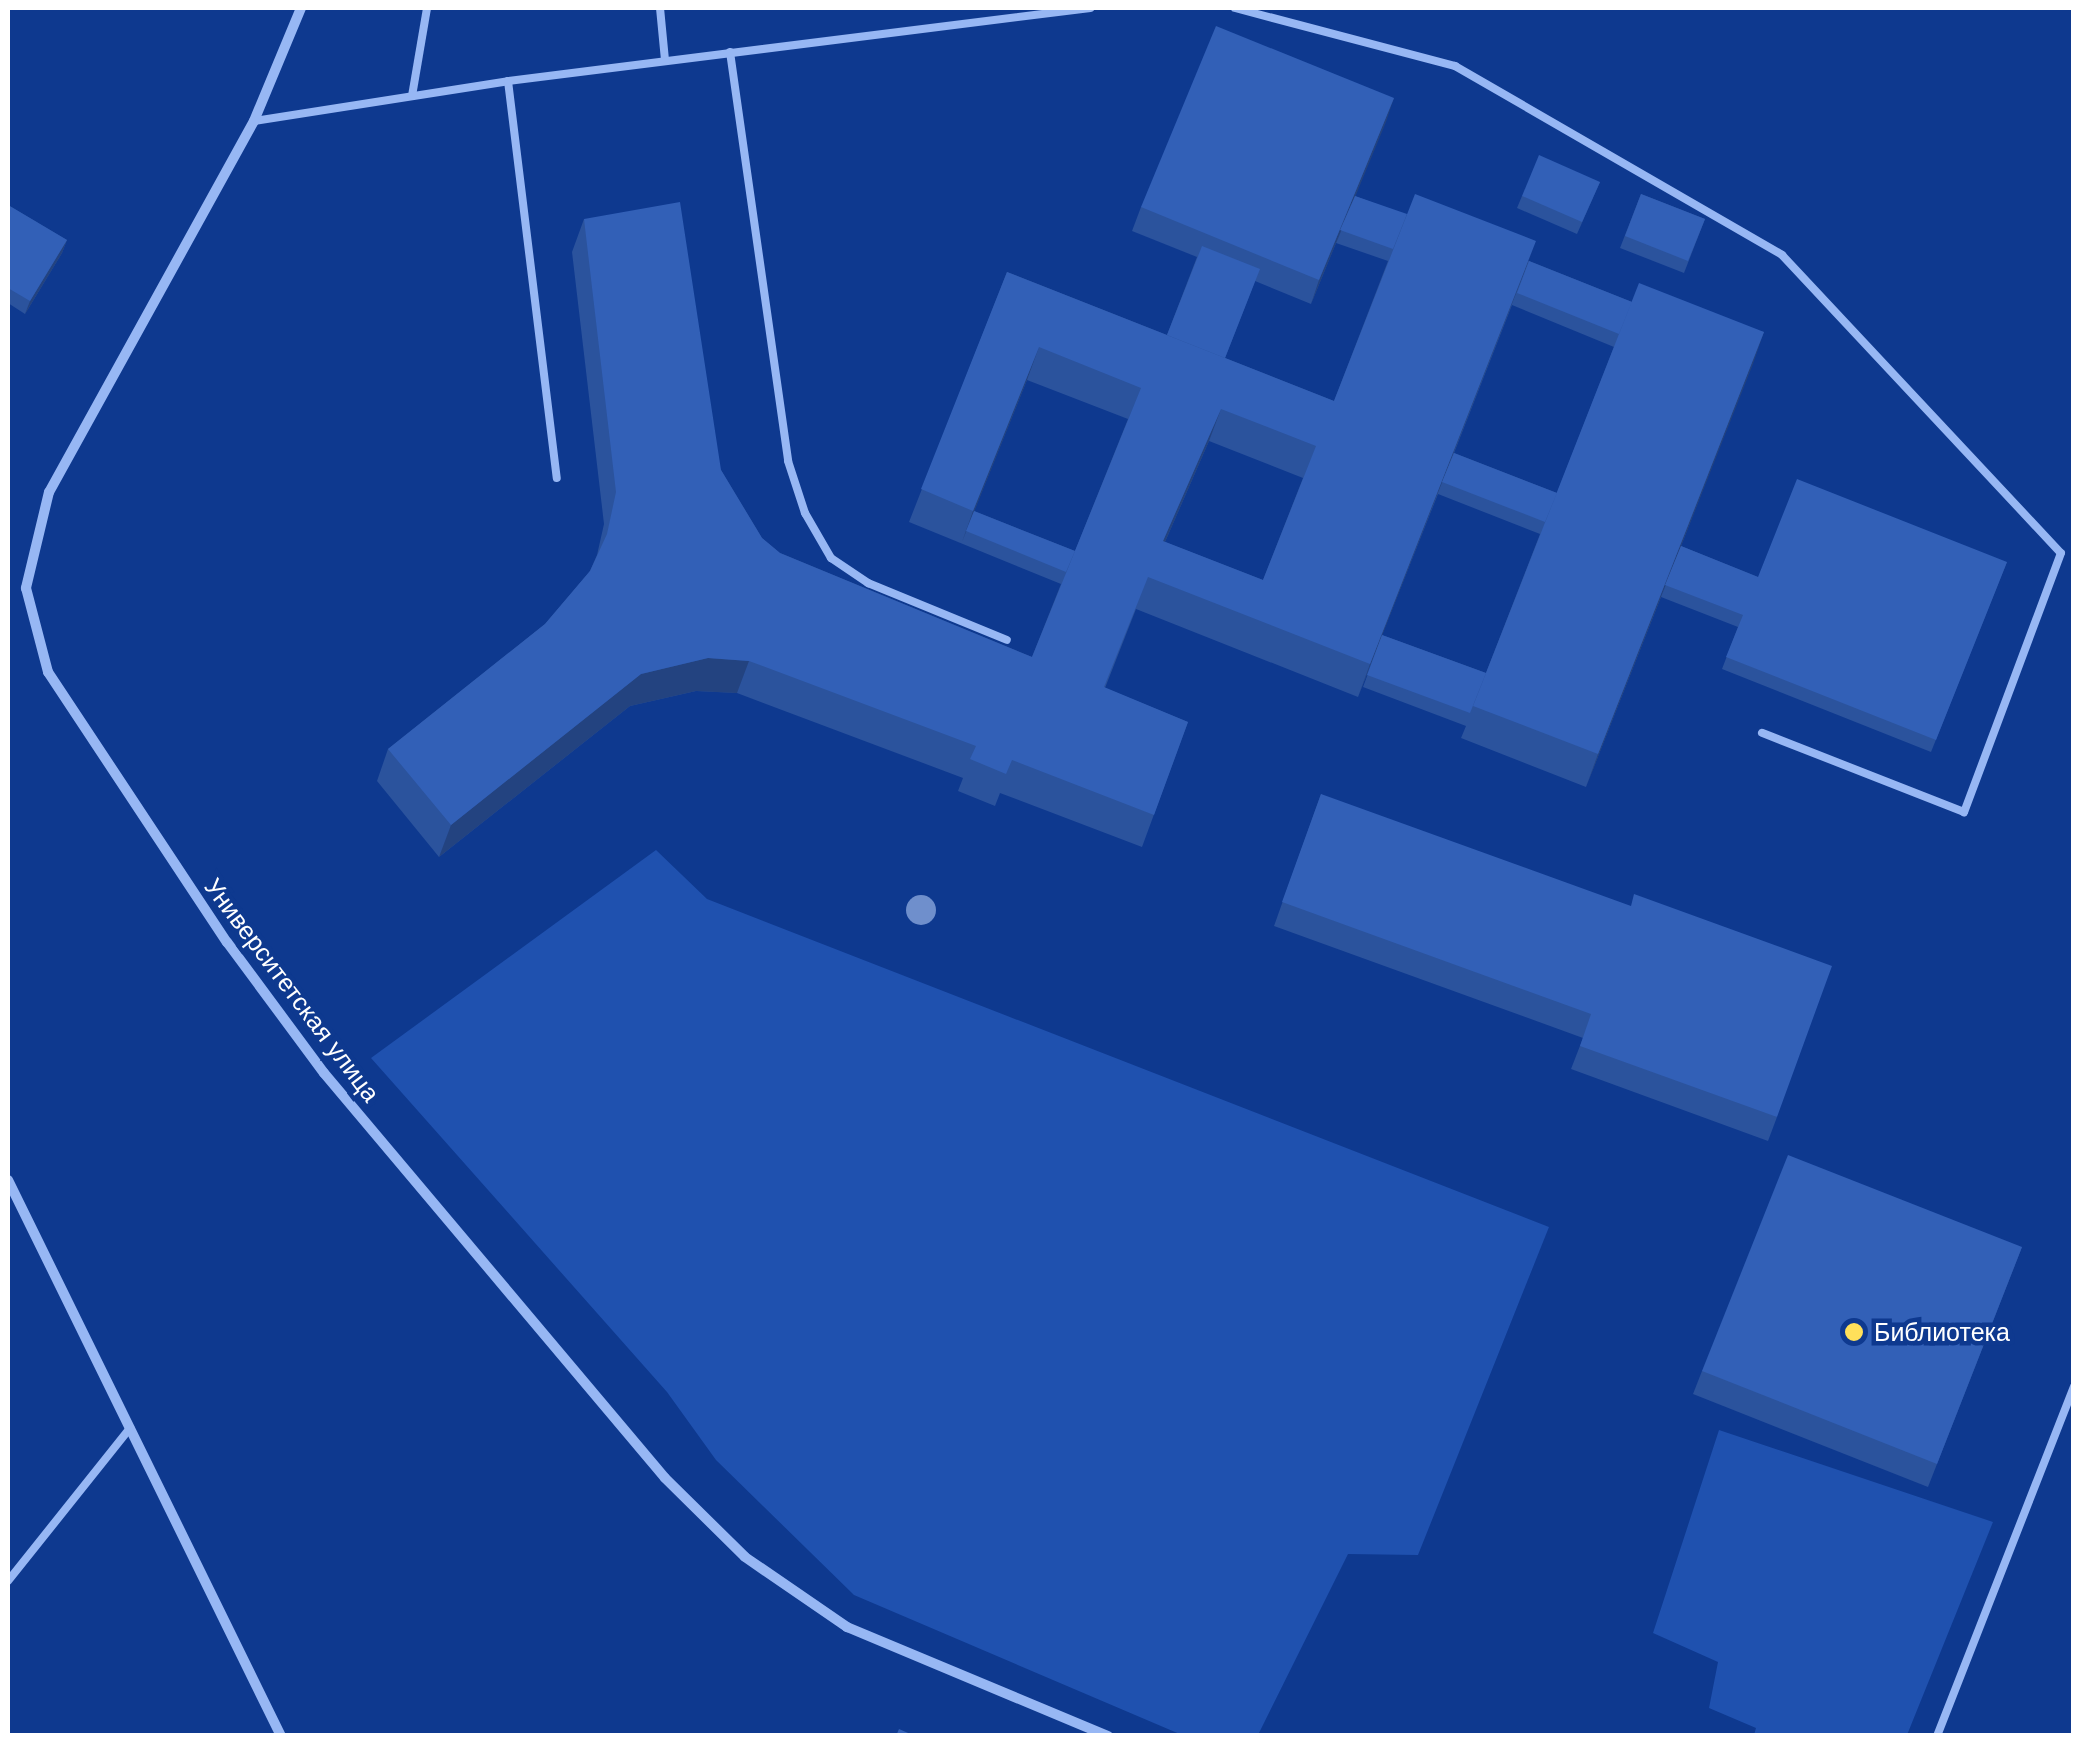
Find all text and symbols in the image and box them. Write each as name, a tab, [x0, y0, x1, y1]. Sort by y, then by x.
street label: Университетская улица	[198, 872, 386, 1108]
place label: Библиотека	[1874, 1317, 2010, 1347]
marker: Библиотека	[1843, 1321, 1865, 1343]

